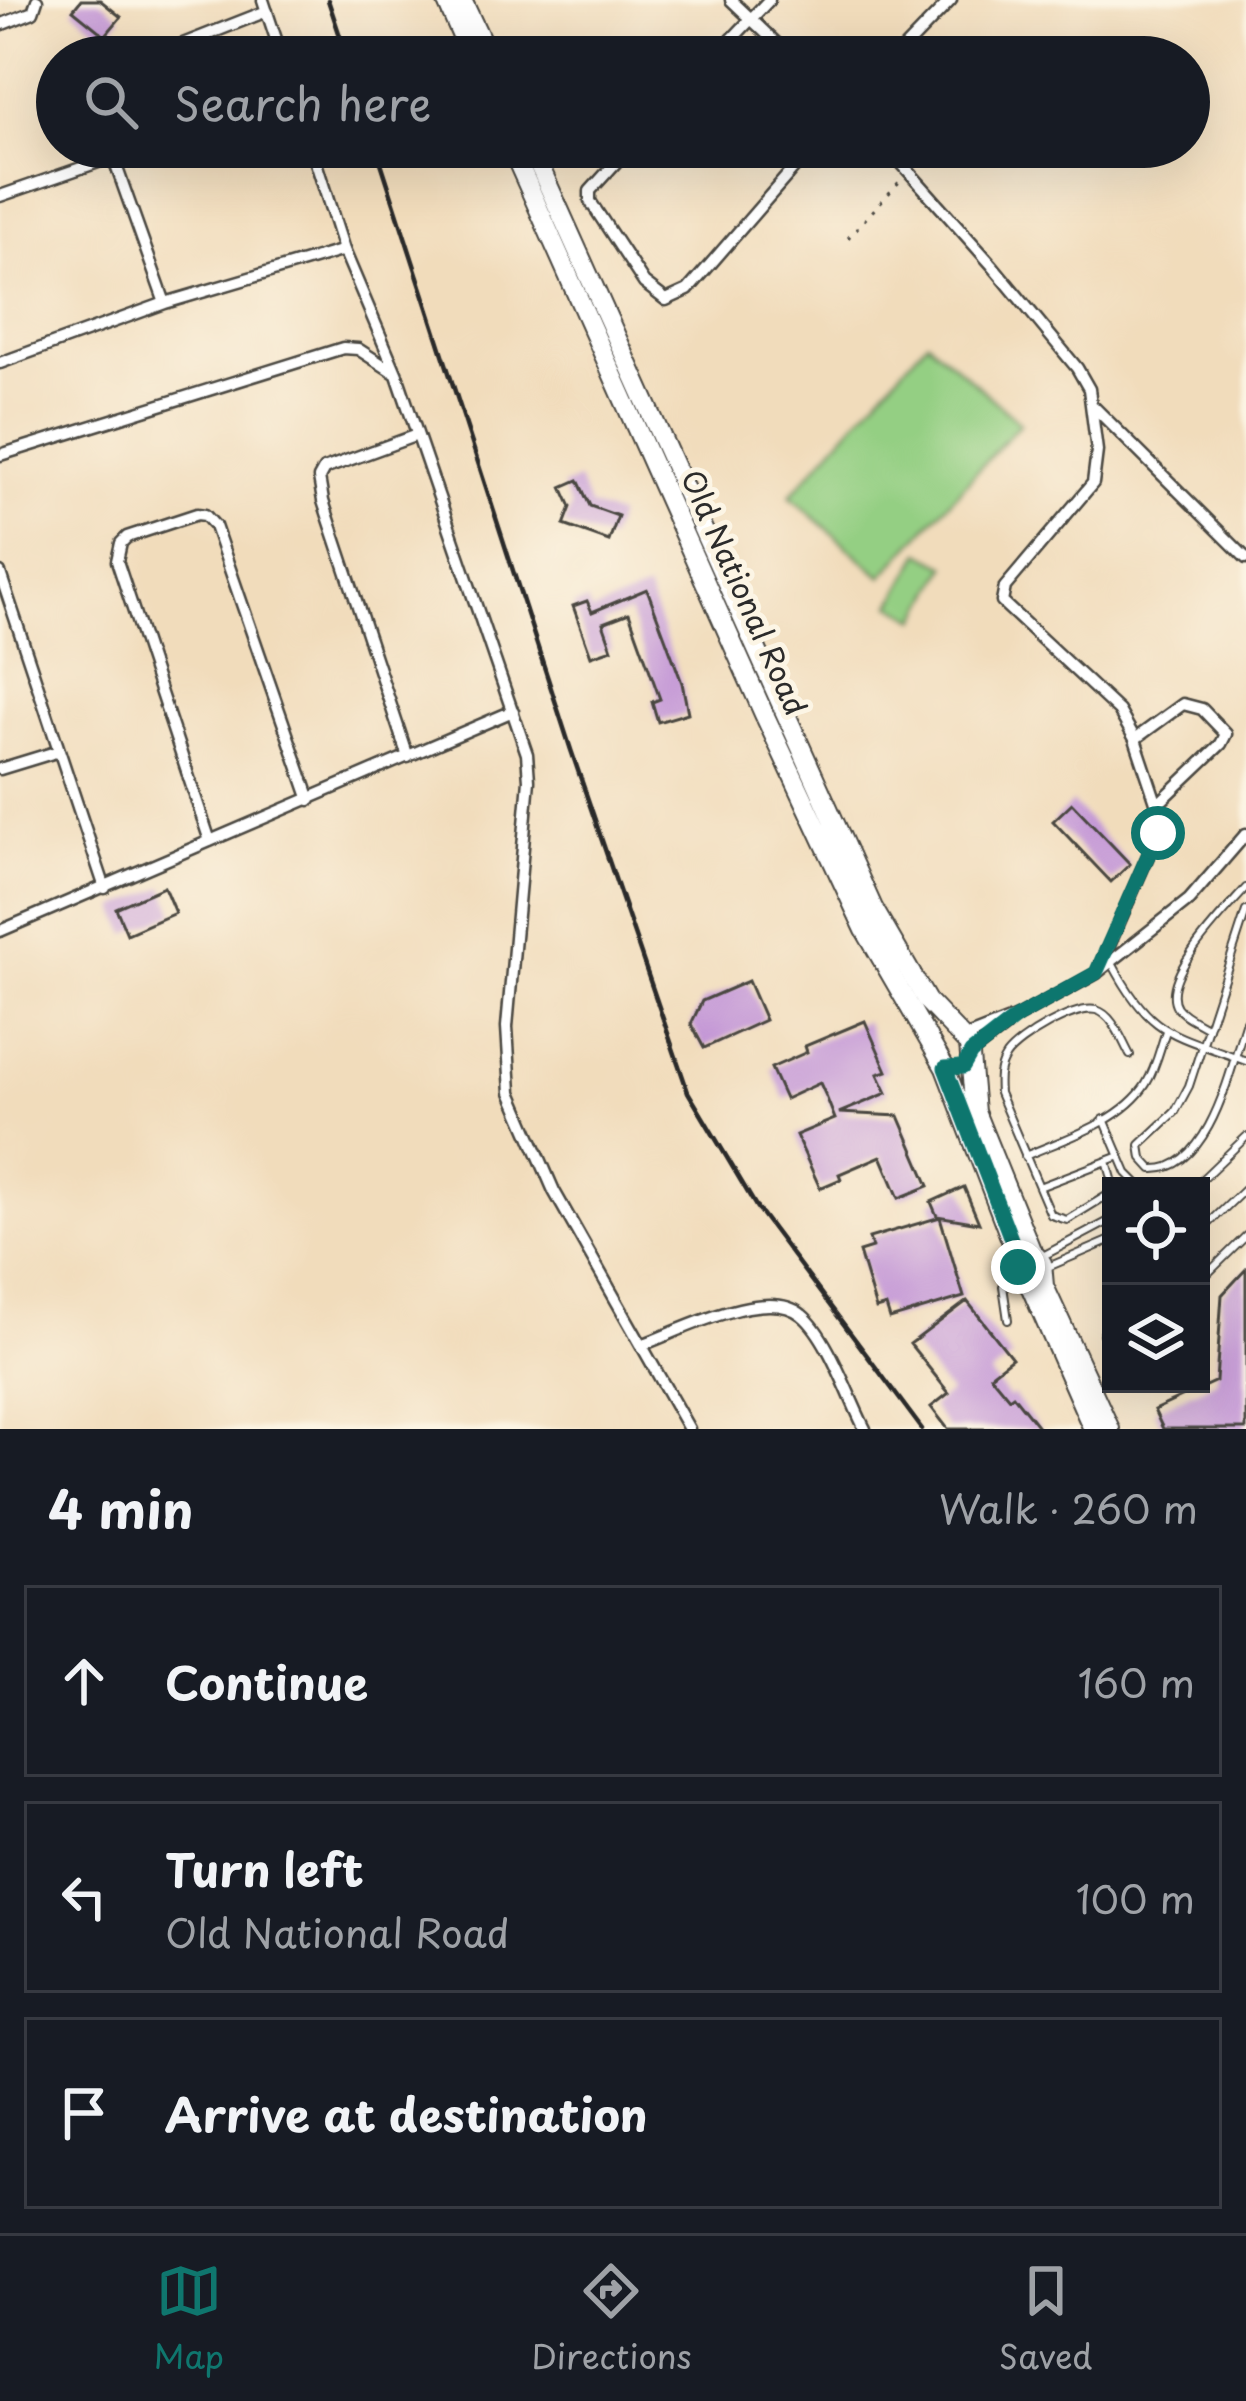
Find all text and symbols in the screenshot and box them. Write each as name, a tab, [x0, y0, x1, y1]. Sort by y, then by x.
search box	[36, 36, 1210, 168]
text: Search here	[174, 68, 431, 136]
icon: search	[78, 69, 144, 135]
street label: Old National Road	[671, 462, 820, 722]
route start	[1131, 806, 1185, 860]
map controls	[1102, 1177, 1210, 1393]
button: locate	[1102, 1177, 1210, 1285]
route end	[991, 1240, 1045, 1294]
button: layers	[1102, 1285, 1210, 1393]
text: 4 min	[48, 1469, 193, 1546]
text: Walk · 260 m	[939, 1478, 1198, 1537]
text: Continue	[165, 1647, 368, 1715]
icon: ahead	[51, 1648, 117, 1714]
text: 160 m	[1078, 1652, 1195, 1711]
text: Turn left	[165, 1834, 364, 1902]
icon: left	[51, 1864, 117, 1930]
text: 100 m	[1076, 1868, 1195, 1927]
text: Old National Road	[165, 1902, 509, 1961]
text: Arrive at destination	[165, 2079, 648, 2147]
icon: arrive	[51, 2080, 117, 2146]
tab: Map	[154, 2258, 224, 2380]
tab: Directions	[531, 2258, 692, 2380]
tab: Saved	[999, 2258, 1092, 2380]

